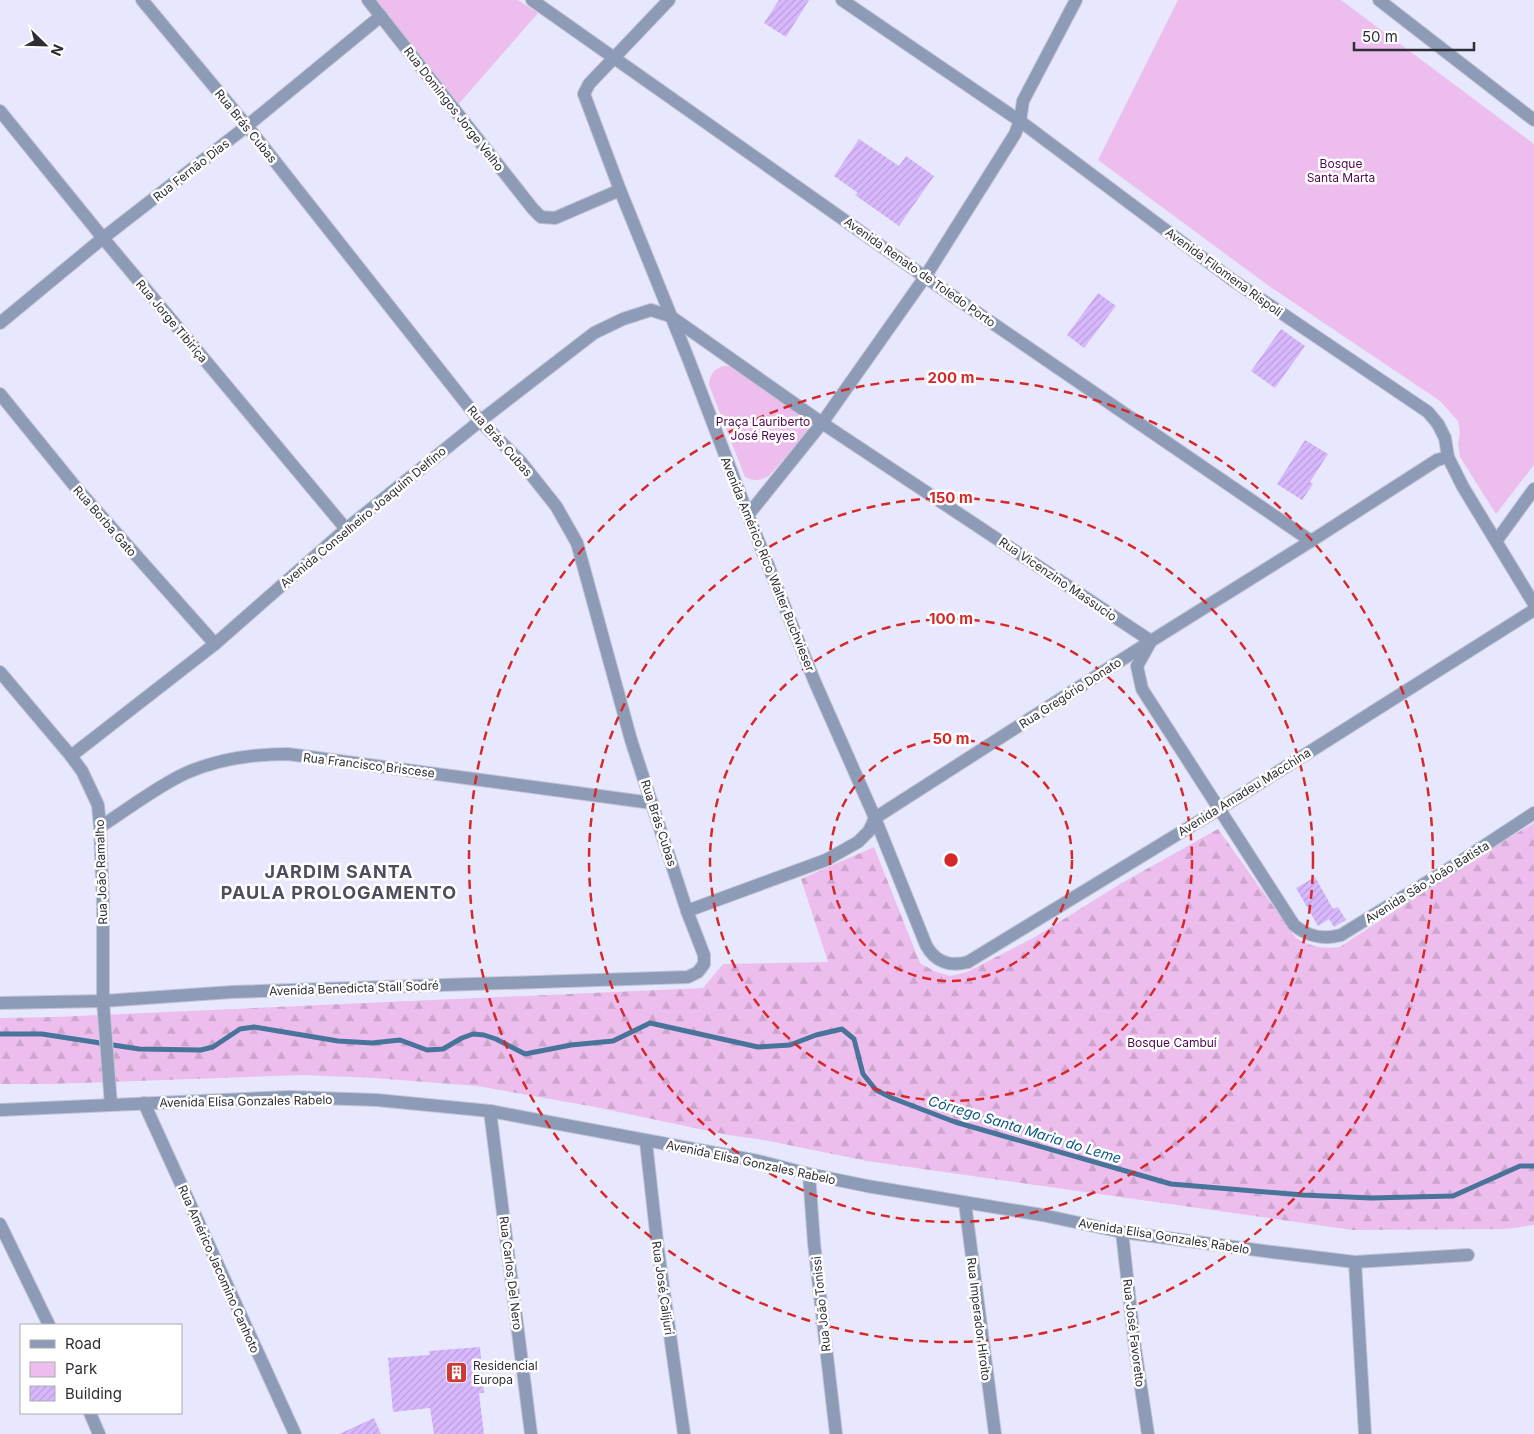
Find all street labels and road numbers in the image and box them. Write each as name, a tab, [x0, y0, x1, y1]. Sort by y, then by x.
street label: Rua Domingos Jorge Velho	[401, 44, 507, 174]
street label: Rua Brás Cubas	[212, 86, 280, 166]
street label: Rua Fernão Dias	[150, 136, 232, 204]
street label: Avenida Renato de Toledo Porto	[841, 214, 999, 330]
street label: Avenida Filomena Rispoli	[1163, 225, 1285, 319]
street label: Rua Jorge Tibiriça	[133, 277, 211, 365]
street label: Rua Brás Cubas	[464, 402, 536, 480]
street label: Avenida Conselheiro Joaquim Delfino	[277, 443, 449, 591]
street label: Avenida Américo Rico Walter Buchvieser	[718, 454, 818, 674]
street label: Rua Borba Gato	[70, 483, 140, 559]
street label: Rua Vicenzino Massucio	[996, 534, 1120, 624]
street label: Rua Gregório Donato	[1016, 654, 1124, 732]
street label: Avenida Amadeu Macchina	[1175, 745, 1313, 839]
street label: Rua Francisco Briscese	[302, 749, 436, 781]
street label: Rua Brás Cubas	[638, 778, 680, 868]
street label: Rua João Ramalho	[92, 819, 110, 925]
street label: Avenida São João Batista	[1362, 838, 1492, 926]
street label: Avenida Benedicta Stall Sodré	[269, 978, 439, 998]
street label: Avenida Elisa Gonzales Rabelo	[159, 1092, 333, 1110]
street label: Avenida Elisa Gonzales Rabelo	[665, 1137, 837, 1187]
street label: Rua Américo Jacomino Canhoto	[175, 1183, 263, 1355]
street label: Rua Carlos Del Nero	[497, 1215, 525, 1331]
street label: Avenida Elisa Gonzales Rabelo	[1077, 1215, 1251, 1257]
street label: Rua José Calijuri	[649, 1240, 677, 1336]
street label: Rua João Tonissi	[809, 1255, 833, 1353]
street label: Rua Imperador Hiroito	[964, 1257, 994, 1381]
street label: Rua José Favoretto	[1120, 1278, 1148, 1388]

